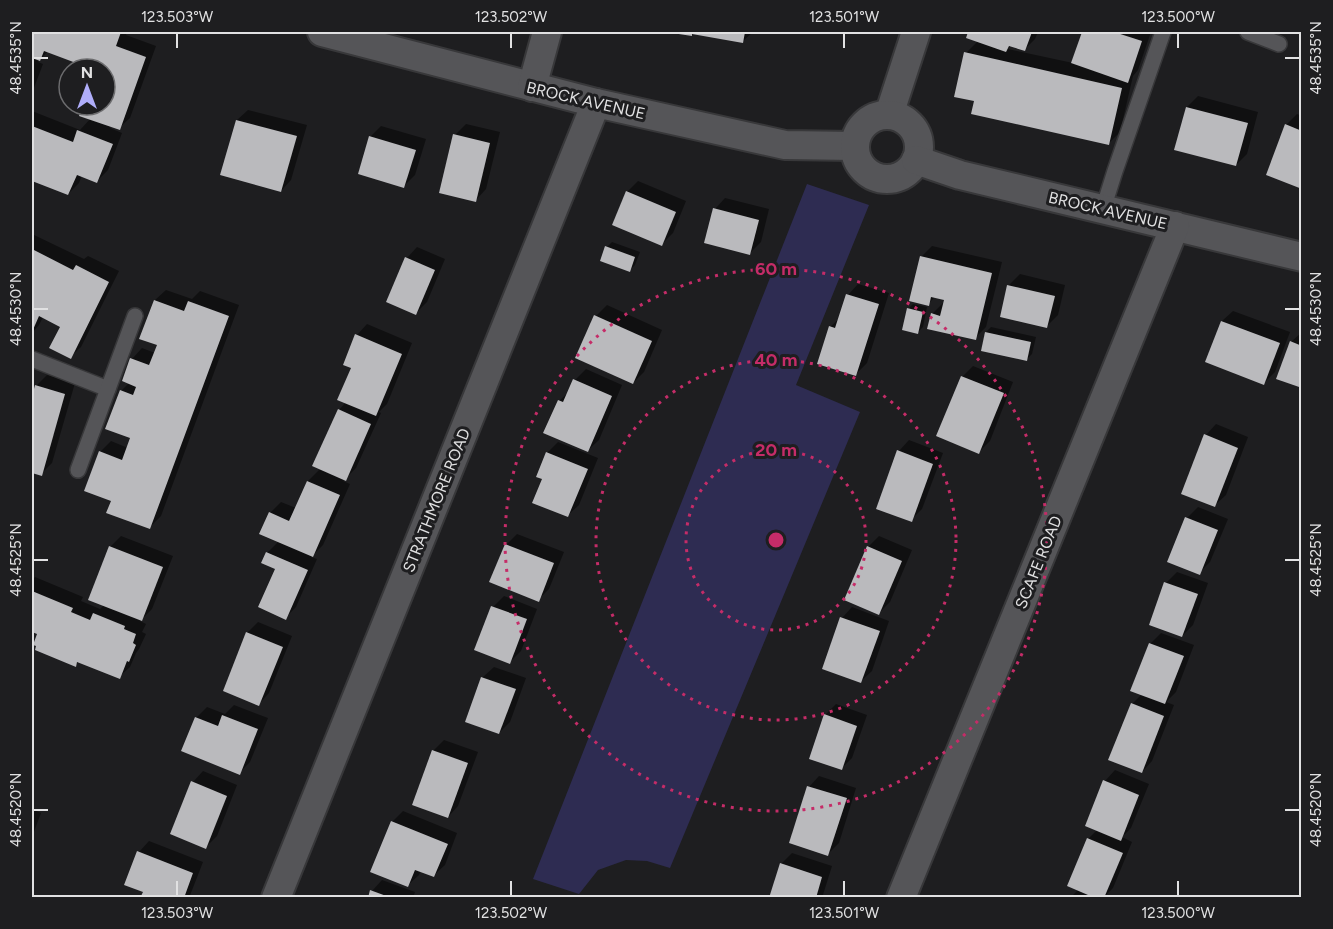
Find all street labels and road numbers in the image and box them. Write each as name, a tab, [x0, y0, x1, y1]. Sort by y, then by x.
street label: BROCK AVENUE	[525, 78, 647, 123]
street label: BROCK AVENUE	[1047, 188, 1169, 233]
street label: STRATHMORE ROAD	[399, 425, 474, 575]
street label: SCAFE ROAD	[1011, 513, 1066, 611]

